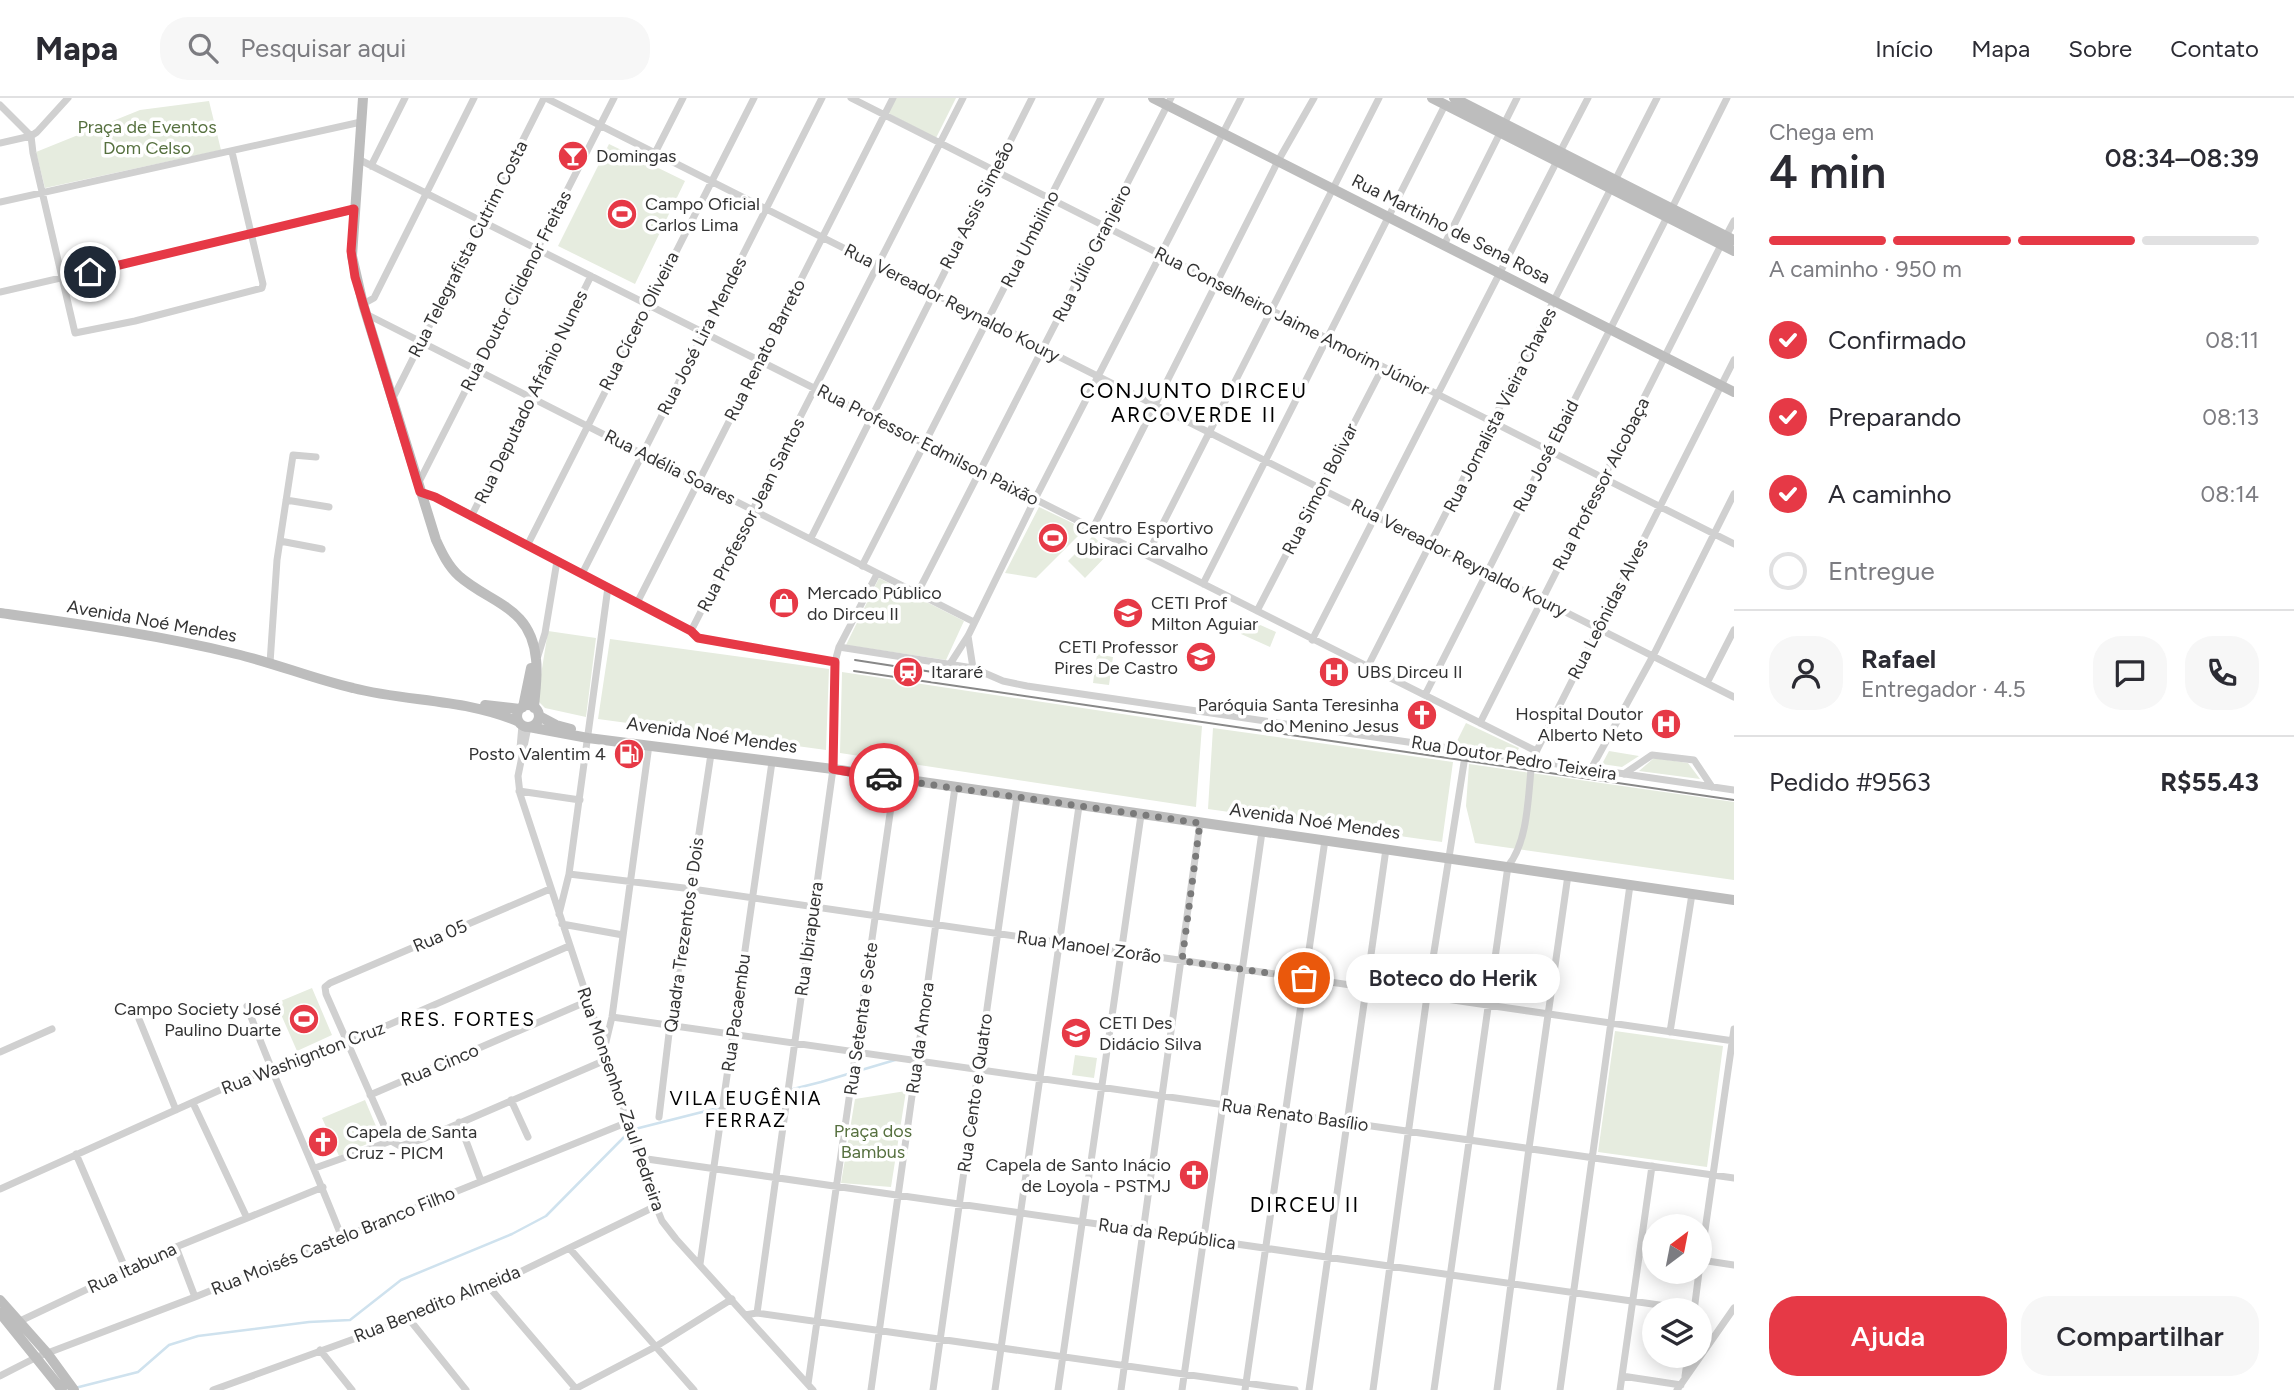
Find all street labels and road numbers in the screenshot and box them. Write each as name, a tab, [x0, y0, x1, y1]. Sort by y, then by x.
street label: Rua Telegrafista Cutrim Costa	[404, 137, 532, 361]
street label: Rua Assis Simeão	[935, 137, 1019, 273]
street label: Rua Martinho de Sena Rosa	[1348, 169, 1554, 289]
street label: Rua Júlio Granjeiro	[1048, 180, 1136, 326]
street label: Rua Doutor Clidenor Freitas	[456, 187, 576, 395]
street label: Rua Umbilino	[996, 187, 1064, 291]
street label: Rua Vereador Reynaldo Koury	[841, 239, 1064, 367]
street label: Rua Conselheiro Jaime Amorim Júnior	[1151, 242, 1433, 400]
street label: Rua Cícero Oliveira	[594, 248, 684, 394]
street label: Rua José Lira Mendes	[653, 253, 751, 419]
street label: Rua Renato Barreto	[720, 275, 810, 425]
street label: Rua Deputado Afrânio Nunes	[470, 287, 592, 507]
street label: Rua Jornalista Vieira Chaves	[1439, 304, 1561, 516]
street label: Rua Professor Edmilson Paixão	[814, 379, 1042, 511]
street label: Rua Professor Alcobaça	[1548, 394, 1654, 574]
street label: Rua José Ebaid	[1508, 396, 1584, 516]
street label: Rua Professor Jean Santos	[692, 414, 810, 616]
street label: Rua Simon Bolivar	[1277, 420, 1363, 558]
street label: Rua Adélia Soares	[601, 424, 739, 510]
street label: Rua Vereador Reynaldo Koury	[1348, 494, 1571, 622]
street label: Rua Leônidas Alves	[1563, 535, 1653, 683]
street label: Avenida Noé Mendes	[65, 595, 239, 647]
street label: Avenida Noé Mendes	[625, 712, 799, 758]
street label: Rua Doutor Pedro Teixeira	[1410, 731, 1618, 785]
street label: Avenida Noé Mendes	[1228, 798, 1402, 844]
street label: Quadra Trezentos e Dois	[659, 836, 709, 1034]
street label: Rua Ibirapuera	[790, 880, 828, 998]
street label: Rua 05	[410, 915, 470, 957]
street label: Rua Manoel Zorão	[1015, 926, 1163, 968]
street label: Rua Setenta e Sete	[839, 941, 883, 1097]
street label: Rua Pacaembu	[717, 953, 755, 1073]
street label: Rua da Amora	[901, 981, 939, 1095]
street label: Rua Monsenhor Zaul Pedreira	[572, 984, 670, 1214]
street label: Rua Cento e Quatro	[953, 1012, 997, 1174]
street label: Rua Washignton Cruz	[218, 1017, 388, 1099]
street label: Rua Cinco	[398, 1039, 482, 1091]
street label: Rua Renato Basílio	[1220, 1094, 1370, 1136]
street label: Rua Moisés Castelo Branco Filho	[208, 1182, 458, 1300]
street label: Rua da República	[1097, 1213, 1237, 1255]
street label: Rua Itabuna	[84, 1238, 180, 1298]
street label: Rua Benedito Almeida	[351, 1261, 523, 1347]

